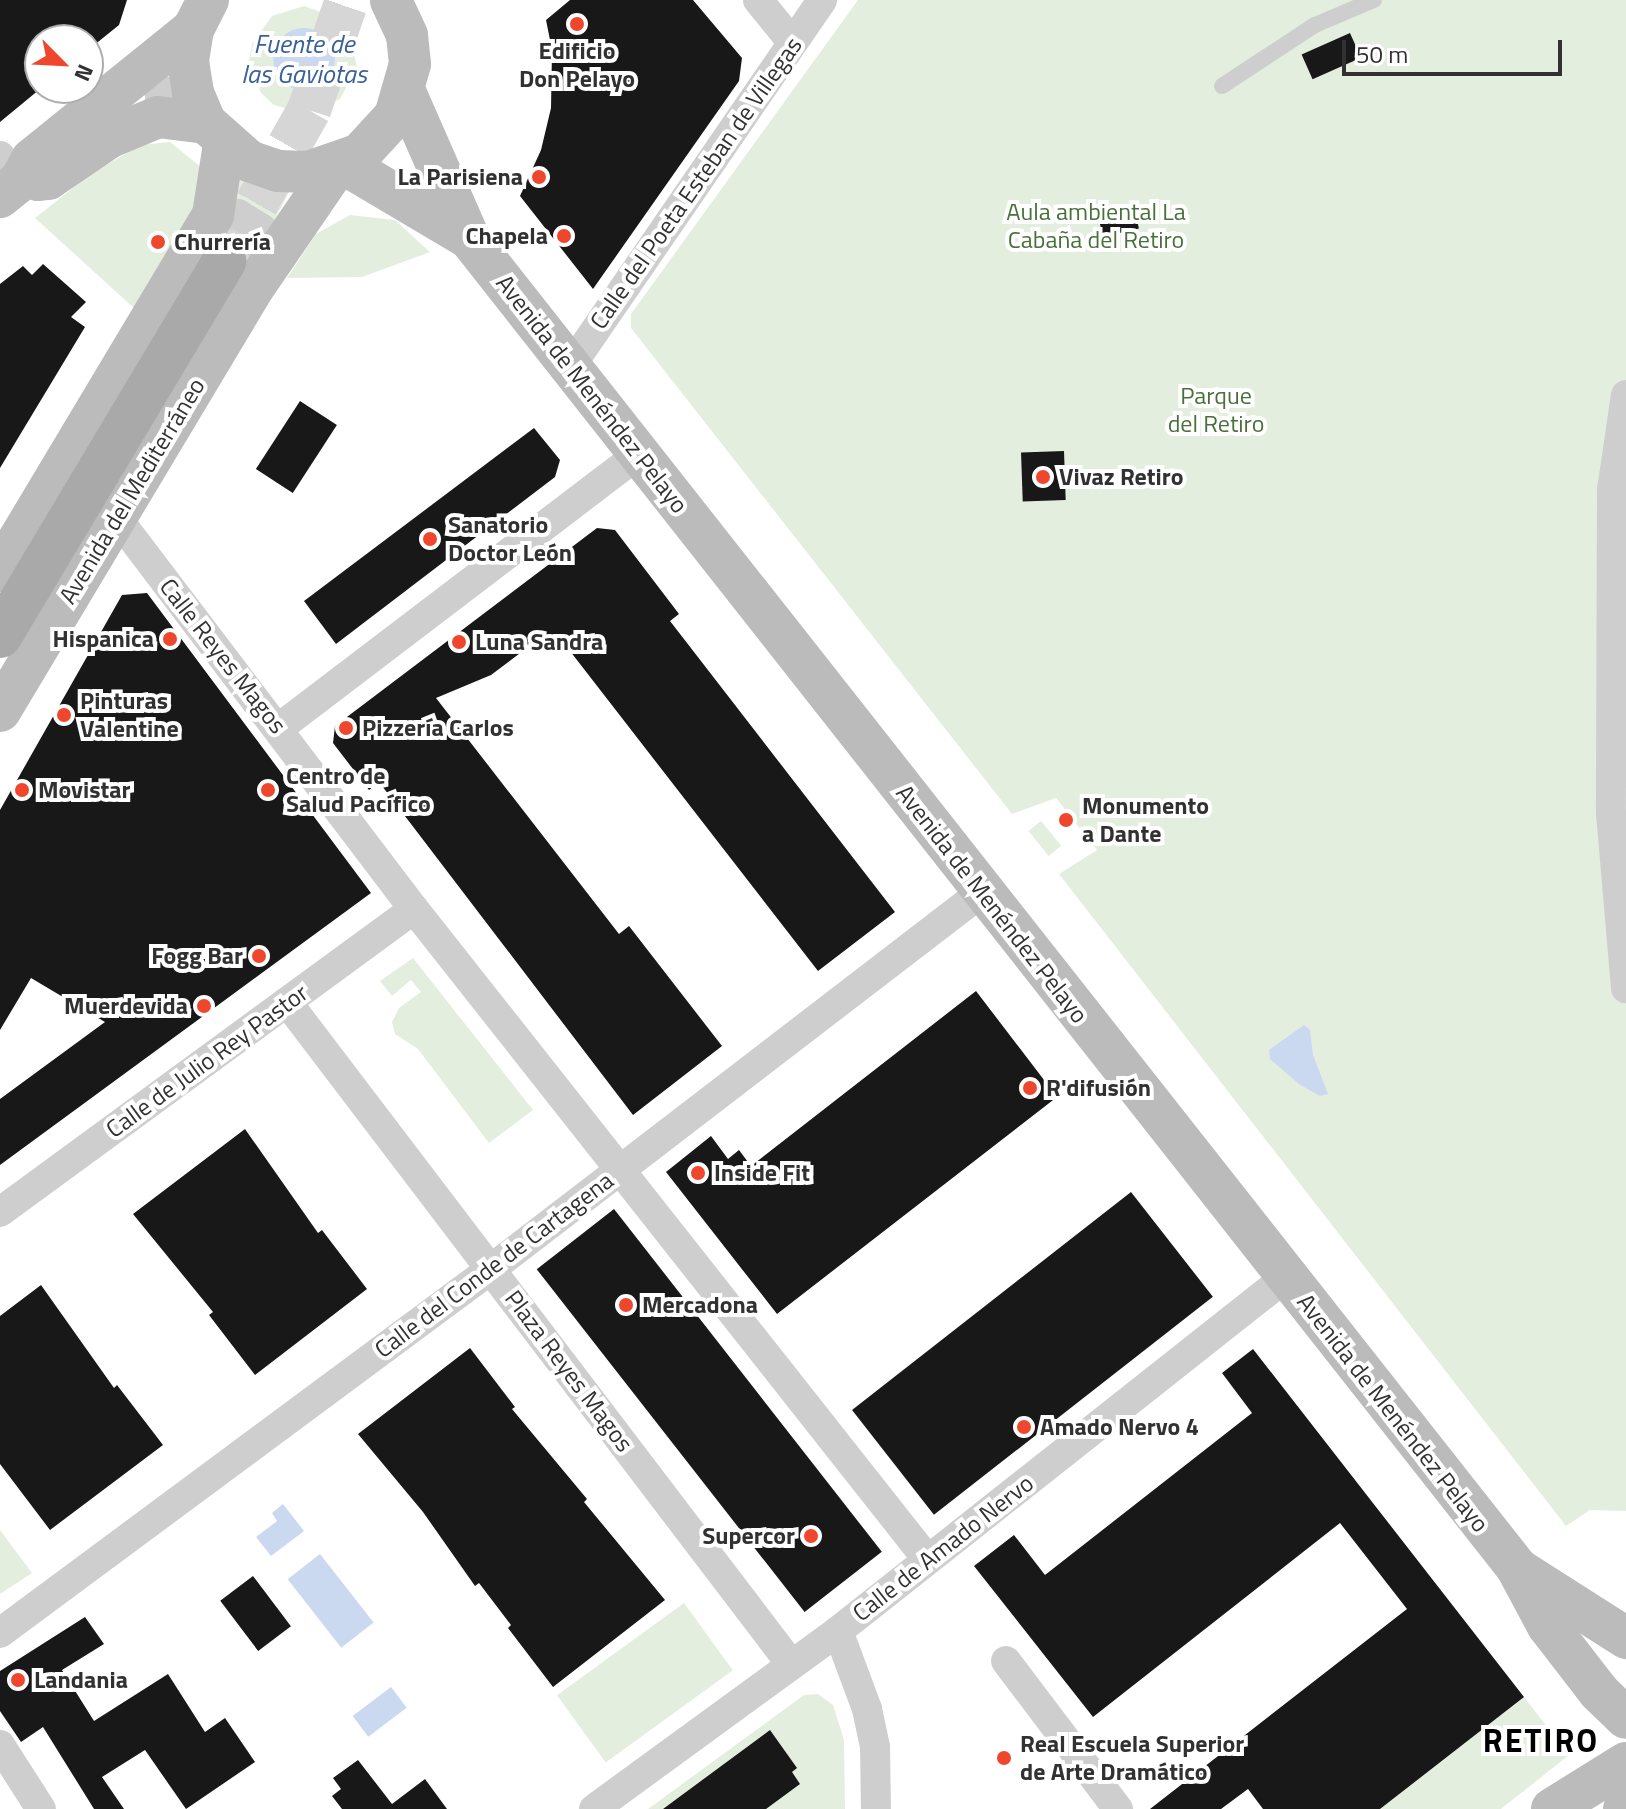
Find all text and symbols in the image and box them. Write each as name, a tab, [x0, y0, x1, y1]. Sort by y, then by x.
marker: Edificio Don Pelayo	[568, 15, 586, 33]
north arrow	[24, 24, 104, 104]
scale bar	[1346, 24, 1566, 74]
water label: Fuente de las Gaviotas	[241, 28, 367, 90]
street label: Calle del Poeta Esteban de Villegas	[584, 32, 808, 334]
text: 50 m	[1356, 36, 1408, 72]
place label: Edificio Don Pelayo	[519, 37, 635, 93]
text: N	[65, 59, 103, 87]
place label: La Parisiena	[397, 163, 523, 191]
marker: La Parisiena	[530, 168, 548, 186]
park label: Aula ambiental La Cabaña del Retiro	[1006, 198, 1186, 254]
place label: Chapela	[465, 222, 548, 250]
marker: Chapela	[555, 227, 573, 245]
place label: Churrería	[174, 228, 271, 256]
marker: Churrería	[149, 233, 167, 251]
street label: Avenida de Menéndez Pelayo	[490, 269, 694, 519]
street label: Avenida del Mediterráneo	[53, 373, 211, 609]
park label: Parque del Retiro	[1168, 382, 1264, 438]
place label: Vivaz Retiro	[1059, 463, 1183, 491]
marker: Vivaz Retiro	[1034, 468, 1052, 486]
place label: Sanatorio Doctor León	[448, 511, 572, 567]
marker: Sanatorio Doctor León	[419, 528, 441, 550]
street label: Calle Reyes Magos	[154, 573, 292, 739]
place label: Hispanica	[52, 625, 154, 653]
place label: Luna Sandra	[475, 628, 603, 656]
marker: Hispanica	[161, 630, 179, 648]
marker: Luna Sandra	[450, 633, 468, 651]
place label: Pinturas Valentine	[80, 687, 179, 743]
marker: Pinturas Valentine	[55, 706, 73, 724]
place label: Pizzería Carlos	[362, 714, 514, 742]
marker: Pizzería Carlos	[337, 719, 355, 737]
place label: Centro de Salud Pacífico	[286, 762, 431, 818]
place label: Movistar	[38, 776, 130, 804]
marker: Centro de Salud Pacífico	[257, 779, 279, 801]
street label: Avenida de Menéndez Pelayo	[890, 779, 1094, 1029]
marker: Movistar	[13, 781, 31, 799]
place label: Monumento a Dante	[1082, 792, 1209, 848]
marker: Monumento a Dante	[1057, 811, 1075, 829]
place label: Fogg Bar	[151, 942, 243, 970]
marker: Fogg Bar	[250, 947, 268, 965]
street label: Calle de Julio Rey Pastor	[101, 978, 313, 1144]
place label: Muerdevida	[64, 992, 188, 1020]
marker: Muerdevida	[195, 997, 213, 1015]
place label: R'difusión	[1046, 1074, 1151, 1102]
marker: R'difusión	[1021, 1079, 1039, 1097]
place label: Inside Fit	[714, 1159, 810, 1187]
marker: Inside Fit	[689, 1164, 707, 1182]
street label: Calle del Conde de Cartagena	[369, 1166, 619, 1364]
street label: Plaza Reyes Magos	[499, 1285, 639, 1457]
street label: Avenida de Menéndez Pelayo	[1291, 1288, 1495, 1538]
place label: Mercadona	[642, 1291, 758, 1319]
marker: Mercadona	[617, 1296, 635, 1314]
place label: Amado Nervo 4	[1040, 1413, 1199, 1441]
marker: Amado Nervo 4	[1015, 1418, 1033, 1436]
street label: Calle de Amado Nervo	[847, 1469, 1039, 1627]
place label: Supercor	[702, 1522, 795, 1550]
marker: Supercor	[802, 1527, 820, 1545]
place label: Landania	[34, 1666, 128, 1694]
marker: Landania	[9, 1671, 27, 1689]
district label: RETIRO	[1483, 1721, 1599, 1759]
place label: Real Escuela Superior de Arte Dramático	[1020, 1730, 1244, 1786]
marker: Real Escuela Superior de Arte Dramático	[995, 1749, 1013, 1767]

